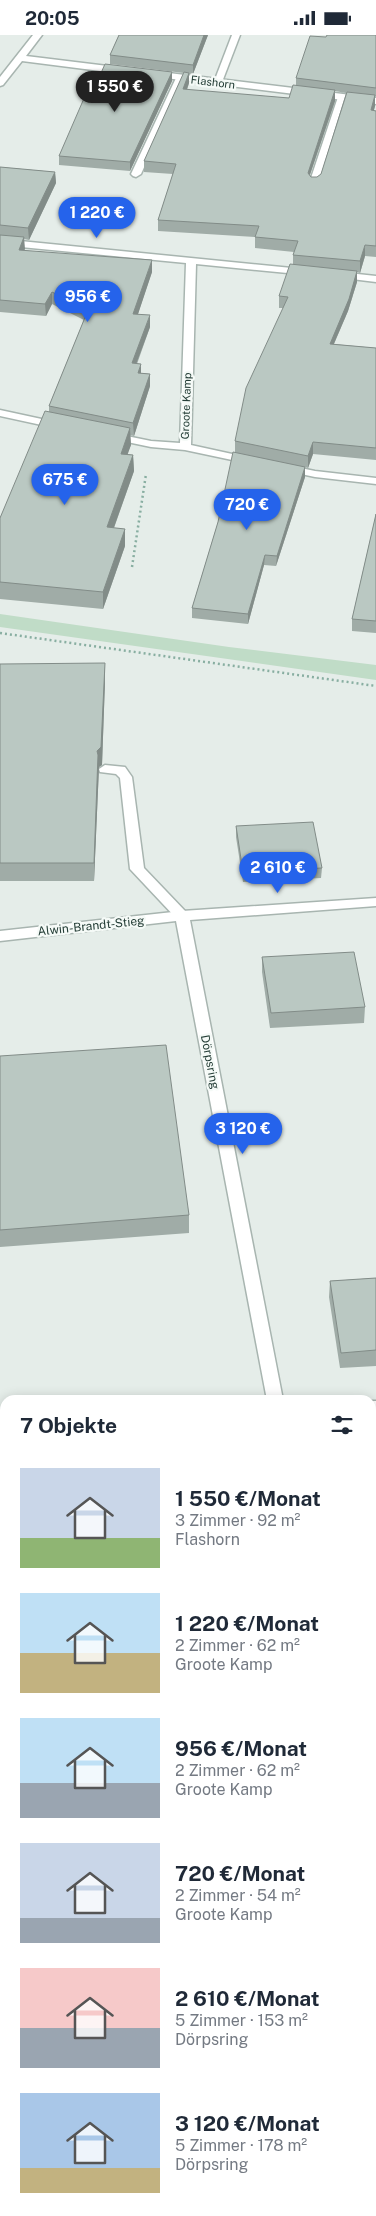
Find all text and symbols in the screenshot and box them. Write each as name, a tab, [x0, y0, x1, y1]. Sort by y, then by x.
text: 20:05	[25, 7, 80, 29]
pin: 1 550 €	[69, 71, 161, 113]
street label: Flashorn	[190, 73, 236, 91]
text: 1 550 €	[87, 77, 143, 96]
pin: 1 220 €	[51, 197, 143, 239]
text: 1 220 €	[69, 203, 125, 222]
pin: 956 €	[53, 281, 123, 323]
text: 956 €	[65, 287, 111, 306]
street label: Groote Kamp	[179, 372, 193, 440]
pin: 675 €	[30, 463, 100, 506]
text: 675 €	[42, 470, 88, 489]
pin: 720 €	[212, 489, 282, 531]
text: 720 €	[225, 495, 269, 514]
pin: 2 610 €	[232, 851, 324, 894]
text: 2 610 €	[250, 858, 306, 877]
street label: Alwin-Brandt-Stieg	[37, 913, 145, 939]
street label: Dörpsring	[198, 1034, 222, 1090]
pin: 3 120 €	[197, 1113, 289, 1155]
text: 3 120 €	[215, 1119, 271, 1138]
icon: filters	[328, 1411, 356, 1439]
text: 7 Objekte	[20, 1413, 117, 1438]
text: 1 550 €/Monat	[175, 1486, 321, 1511]
icon: home	[60, 1488, 120, 1548]
text: 3 Zimmer · 92 m²	[175, 1511, 300, 1530]
text: Flashorn	[175, 1530, 240, 1549]
text: 1 220 €/Monat	[175, 1611, 319, 1636]
icon: home	[60, 1613, 120, 1673]
text: 2 Zimmer · 62 m²	[175, 1636, 300, 1655]
text: Groote Kamp	[175, 1655, 272, 1674]
text: 956 €/Monat	[175, 1736, 307, 1761]
icon: home	[60, 1738, 120, 1798]
text: 2 Zimmer · 62 m²	[175, 1761, 300, 1780]
text: Groote Kamp	[175, 1780, 272, 1799]
text: 720 €/Monat	[175, 1861, 305, 1886]
icon: home	[60, 1863, 120, 1923]
text: 2 Zimmer · 54 m²	[175, 1886, 301, 1905]
text: Groote Kamp	[175, 1905, 272, 1924]
text: 2 610 €/Monat	[175, 1986, 320, 2011]
icon: home	[60, 1988, 120, 2048]
text: 5 Zimmer · 153 m²	[175, 2011, 308, 2030]
text: Dörpsring	[175, 2030, 248, 2049]
text: 3 120 €/Monat	[175, 2111, 320, 2136]
icon: home	[60, 2113, 120, 2173]
text: 5 Zimmer · 178 m²	[175, 2136, 307, 2155]
text: Dörpsring	[175, 2155, 248, 2174]

